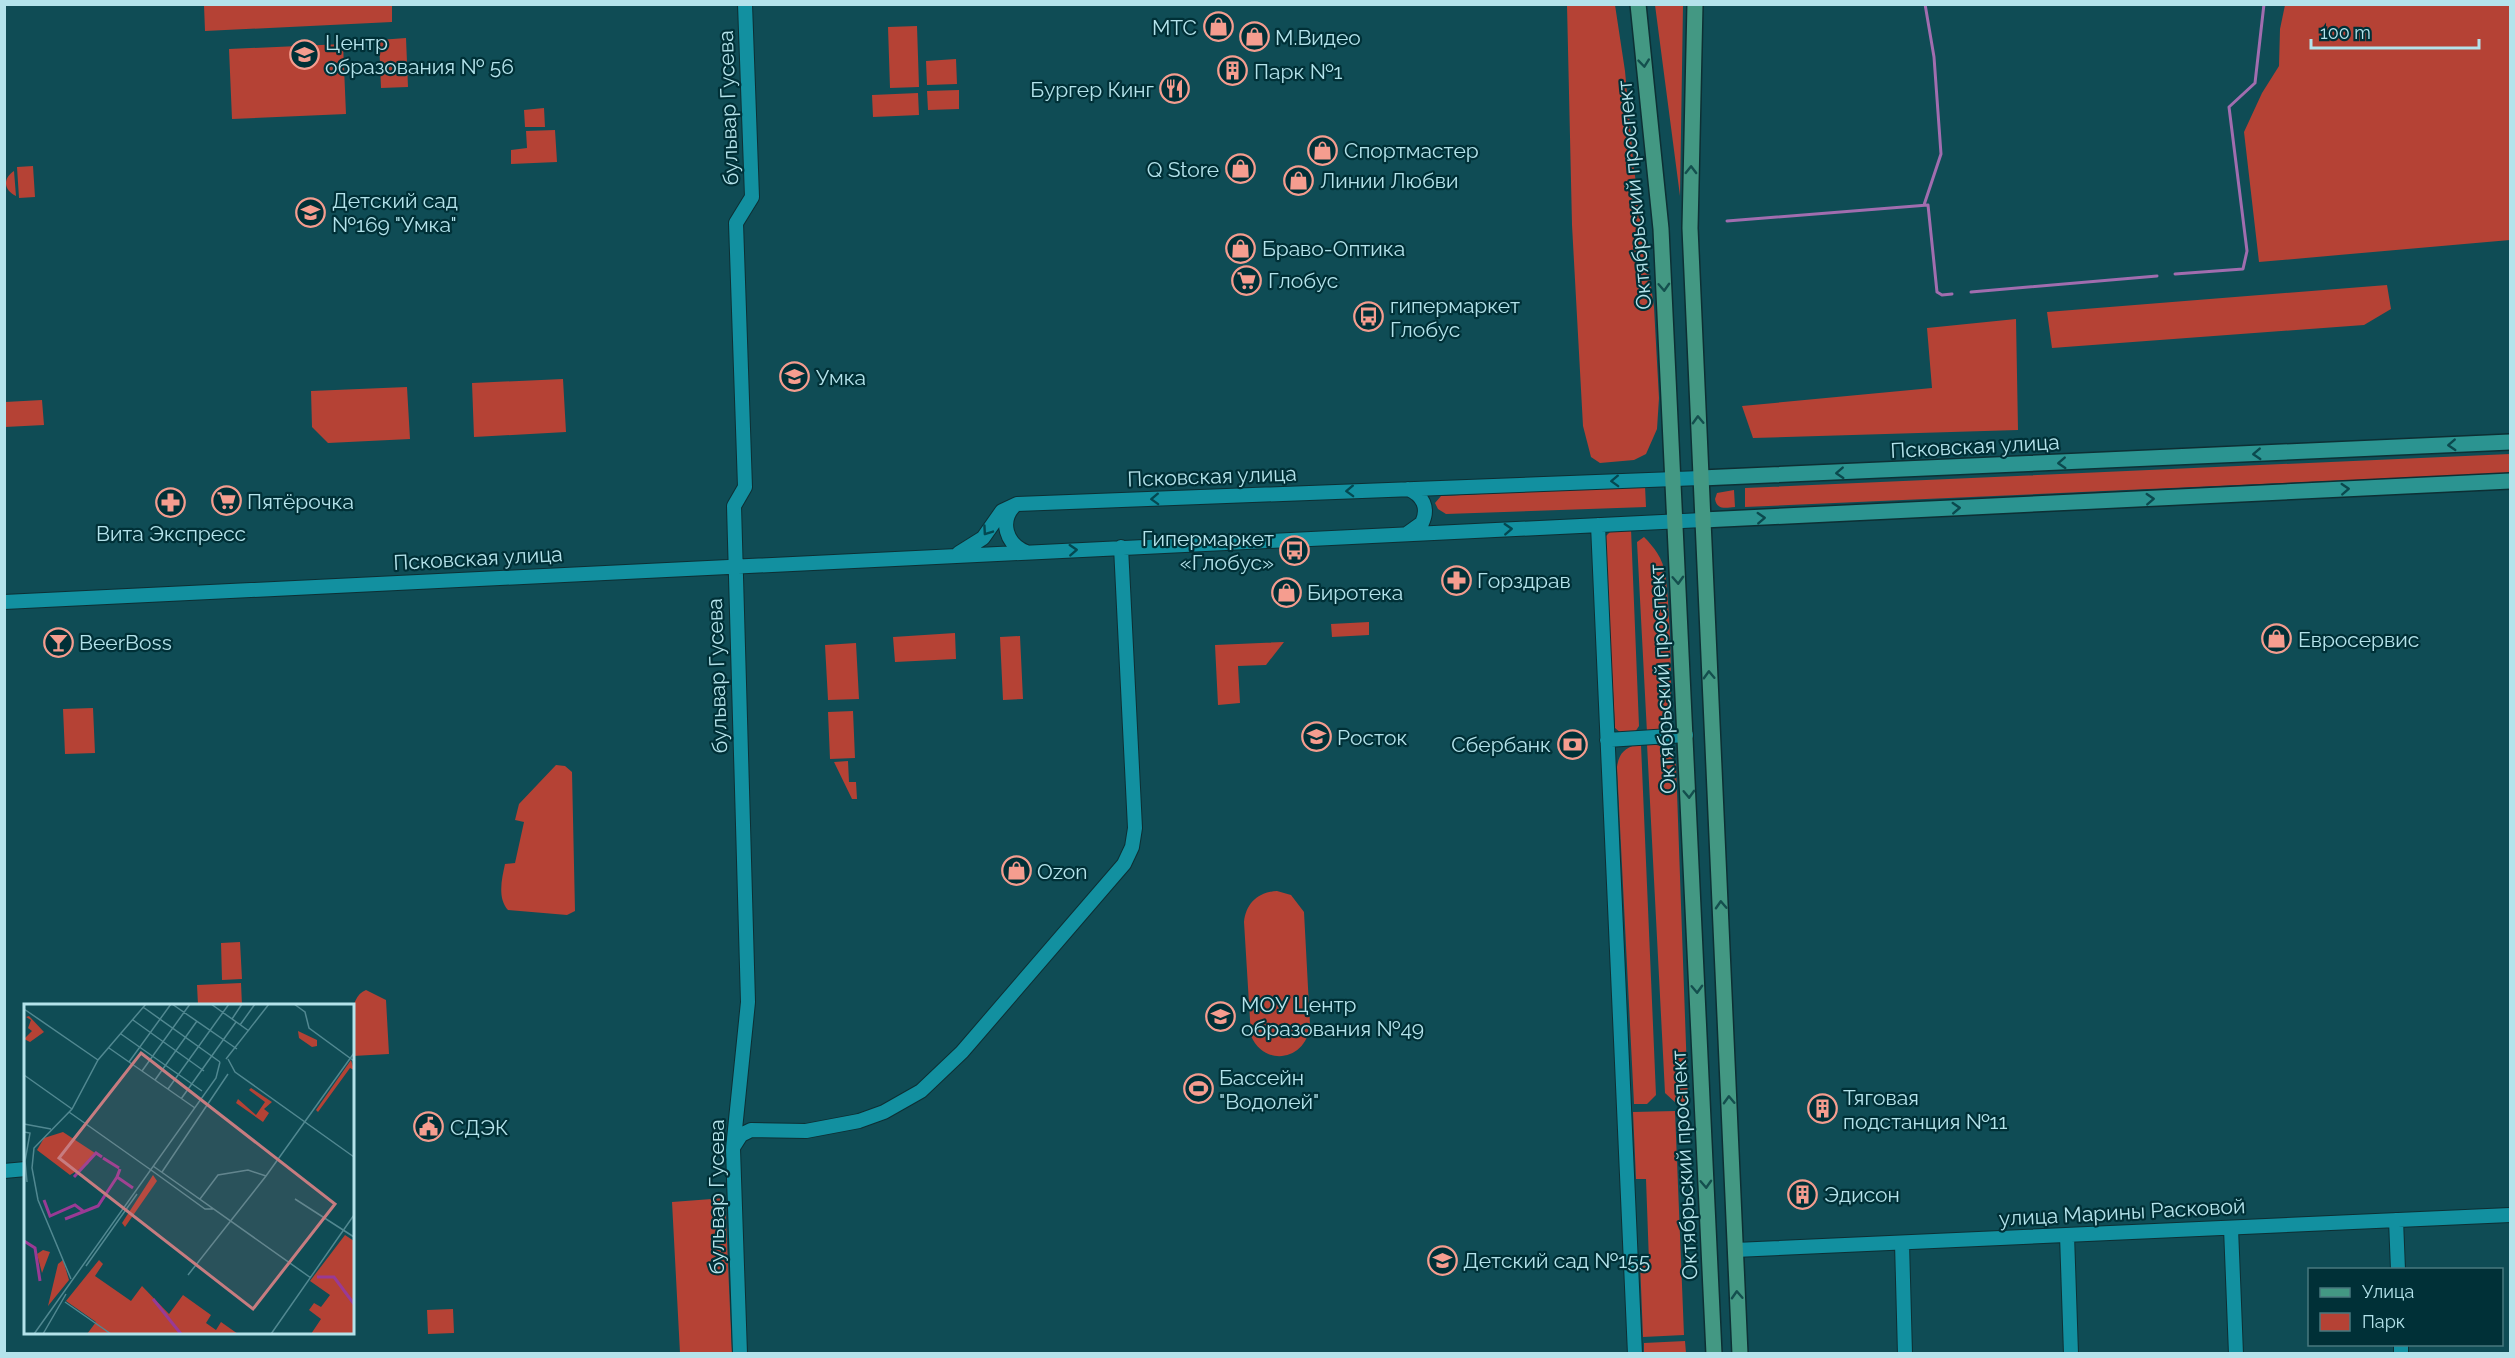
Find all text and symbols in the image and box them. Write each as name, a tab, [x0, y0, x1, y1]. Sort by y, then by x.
shop icon: МТС	[1202, 11, 1234, 43]
scale bar	[2311, 12, 2479, 50]
place label: МТС	[1152, 15, 1197, 40]
shop icon: М.Видео	[1238, 21, 1270, 53]
text: 100 m	[2320, 22, 2371, 43]
place label: М.Видео	[1275, 25, 1361, 50]
place label: Центр образования № 56	[325, 30, 514, 79]
street label: бульвар Гусева	[713, 30, 743, 186]
school or university icon: Центр образования № 56	[288, 38, 320, 70]
building icon: Парк №1	[1217, 55, 1249, 87]
one-way arrow	[1637, 58, 1650, 67]
place label: Парк №1	[1254, 59, 1343, 84]
restaurant icon: Бургер Кинг	[1159, 73, 1191, 105]
place label: Бургер Кинг	[1030, 77, 1154, 102]
street label: Октябрьский проспект	[1612, 79, 1656, 311]
shop icon: Спортмастер	[1307, 134, 1339, 166]
place label: Спортмастер	[1344, 138, 1479, 163]
shop icon: Q Store	[1224, 153, 1256, 185]
place label: Q Store	[1147, 157, 1219, 182]
shop icon: Линии Любви	[1283, 164, 1315, 196]
one-way arrow	[1685, 165, 1697, 174]
place label: Линии Любви	[1320, 168, 1458, 193]
place label: Детский сад №169 "Умка"	[332, 188, 458, 237]
school or university icon: Детский сад №169 "Умка"	[295, 196, 327, 228]
shop icon: Браво-Оптика	[1225, 232, 1257, 264]
place label: Браво-Оптика	[1262, 236, 1405, 261]
supermarket icon: Глобус	[1231, 264, 1263, 296]
place label: Глобус	[1268, 268, 1338, 293]
one-way arrow	[1657, 283, 1670, 292]
place label: гипермаркет Глобус	[1390, 293, 1520, 342]
bus stop icon: гипермаркет Глобус	[1353, 301, 1385, 333]
school or university icon: Умка	[779, 361, 811, 393]
place label: Умка	[816, 365, 866, 390]
one-way arrow	[1692, 415, 1705, 424]
street label: Псковская улица	[1890, 429, 2060, 463]
one-way arrow	[2448, 438, 2457, 451]
one-way arrow	[2253, 447, 2262, 460]
one-way arrow	[2058, 456, 2067, 469]
street label: Псковская улица	[1127, 461, 1297, 491]
one-way arrow	[1835, 466, 1844, 479]
one-way arrow	[1610, 475, 1619, 488]
one-way arrow	[2341, 483, 2350, 496]
supermarket icon: Пятёрочка	[210, 485, 242, 517]
one-way arrow	[1345, 485, 1354, 498]
pharmacy icon: Вита Экспресс	[155, 486, 187, 518]
place label: Пятёрочка	[247, 489, 354, 514]
one-way arrow	[2146, 492, 2155, 505]
one-way arrow	[1150, 493, 1159, 505]
one-way arrow	[1951, 502, 1960, 515]
one-way arrow	[1756, 512, 1765, 525]
place label: Вита Экспресс	[96, 521, 246, 546]
one-way arrow	[1504, 523, 1513, 536]
one-way arrow	[983, 524, 994, 535]
place label: Гипермаркет «Глобус»	[1142, 526, 1274, 575]
bus stop icon: Гипермаркет «Глобус»	[1279, 534, 1311, 566]
street label: Псковская улица	[393, 541, 563, 575]
one-way arrow	[1069, 543, 1078, 556]
street label: Октябрьский проспект	[1643, 563, 1681, 795]
pharmacy icon: Горздрав	[1440, 564, 1472, 596]
place label: Горздрав	[1477, 568, 1571, 593]
one-way arrow	[1672, 575, 1685, 584]
shop icon: Биротека	[1270, 576, 1302, 608]
place label: Биротека	[1307, 580, 1403, 605]
street label: бульвар Гусева	[702, 598, 732, 754]
shop icon: Евросервис	[2261, 623, 2293, 655]
bar icon: BeerBoss	[42, 626, 74, 658]
place label: Евросервис	[2298, 627, 2419, 652]
place label: BeerBoss	[79, 630, 172, 655]
one-way arrow	[1703, 671, 1716, 680]
school or university icon: Росток	[1300, 721, 1332, 753]
place label: Росток	[1337, 725, 1408, 750]
bank icon: Сбербанк	[1556, 728, 1588, 760]
place label: Сбербанк	[1451, 732, 1551, 757]
one-way arrow	[1682, 789, 1695, 798]
shop icon: Ozon	[1000, 855, 1032, 887]
place label: Ozon	[1037, 859, 1088, 884]
one-way arrow	[1715, 901, 1728, 910]
one-way arrow	[1691, 984, 1703, 993]
place label: МОУ Центр образования №49	[1241, 992, 1424, 1041]
school or university icon: МОУ Центр образования №49	[1204, 1000, 1236, 1032]
inset map	[24, 1004, 354, 1334]
street label: Октябрьский проспект	[1665, 1049, 1703, 1281]
place label: Бассейн "Водолей"	[1219, 1065, 1319, 1114]
sports icon: Бассейн "Водолей"	[1182, 1073, 1214, 1105]
place label: Тяговая подстанция №11	[1843, 1085, 2008, 1134]
building icon: Тяговая подстанция №11	[1806, 1093, 1838, 1125]
one-way arrow	[1722, 1096, 1735, 1105]
public building icon: СДЭК	[413, 1111, 445, 1143]
place label: СДЭК	[450, 1115, 508, 1140]
street label: бульвар Гусева	[704, 1119, 729, 1275]
building icon: Эдисон	[1787, 1178, 1819, 1210]
one-way arrow	[1699, 1179, 1712, 1188]
place label: Эдисон	[1824, 1182, 1900, 1207]
street label: улица Марины Расковой	[1998, 1193, 2246, 1231]
school or university icon: Детский сад №155	[1426, 1244, 1458, 1276]
place label: Детский сад №155	[1463, 1248, 1650, 1273]
legend	[2308, 1268, 2503, 1346]
text: Улица	[2362, 1281, 2414, 1302]
one-way arrow	[1731, 1291, 1744, 1300]
text: Парк	[2362, 1311, 2405, 1332]

